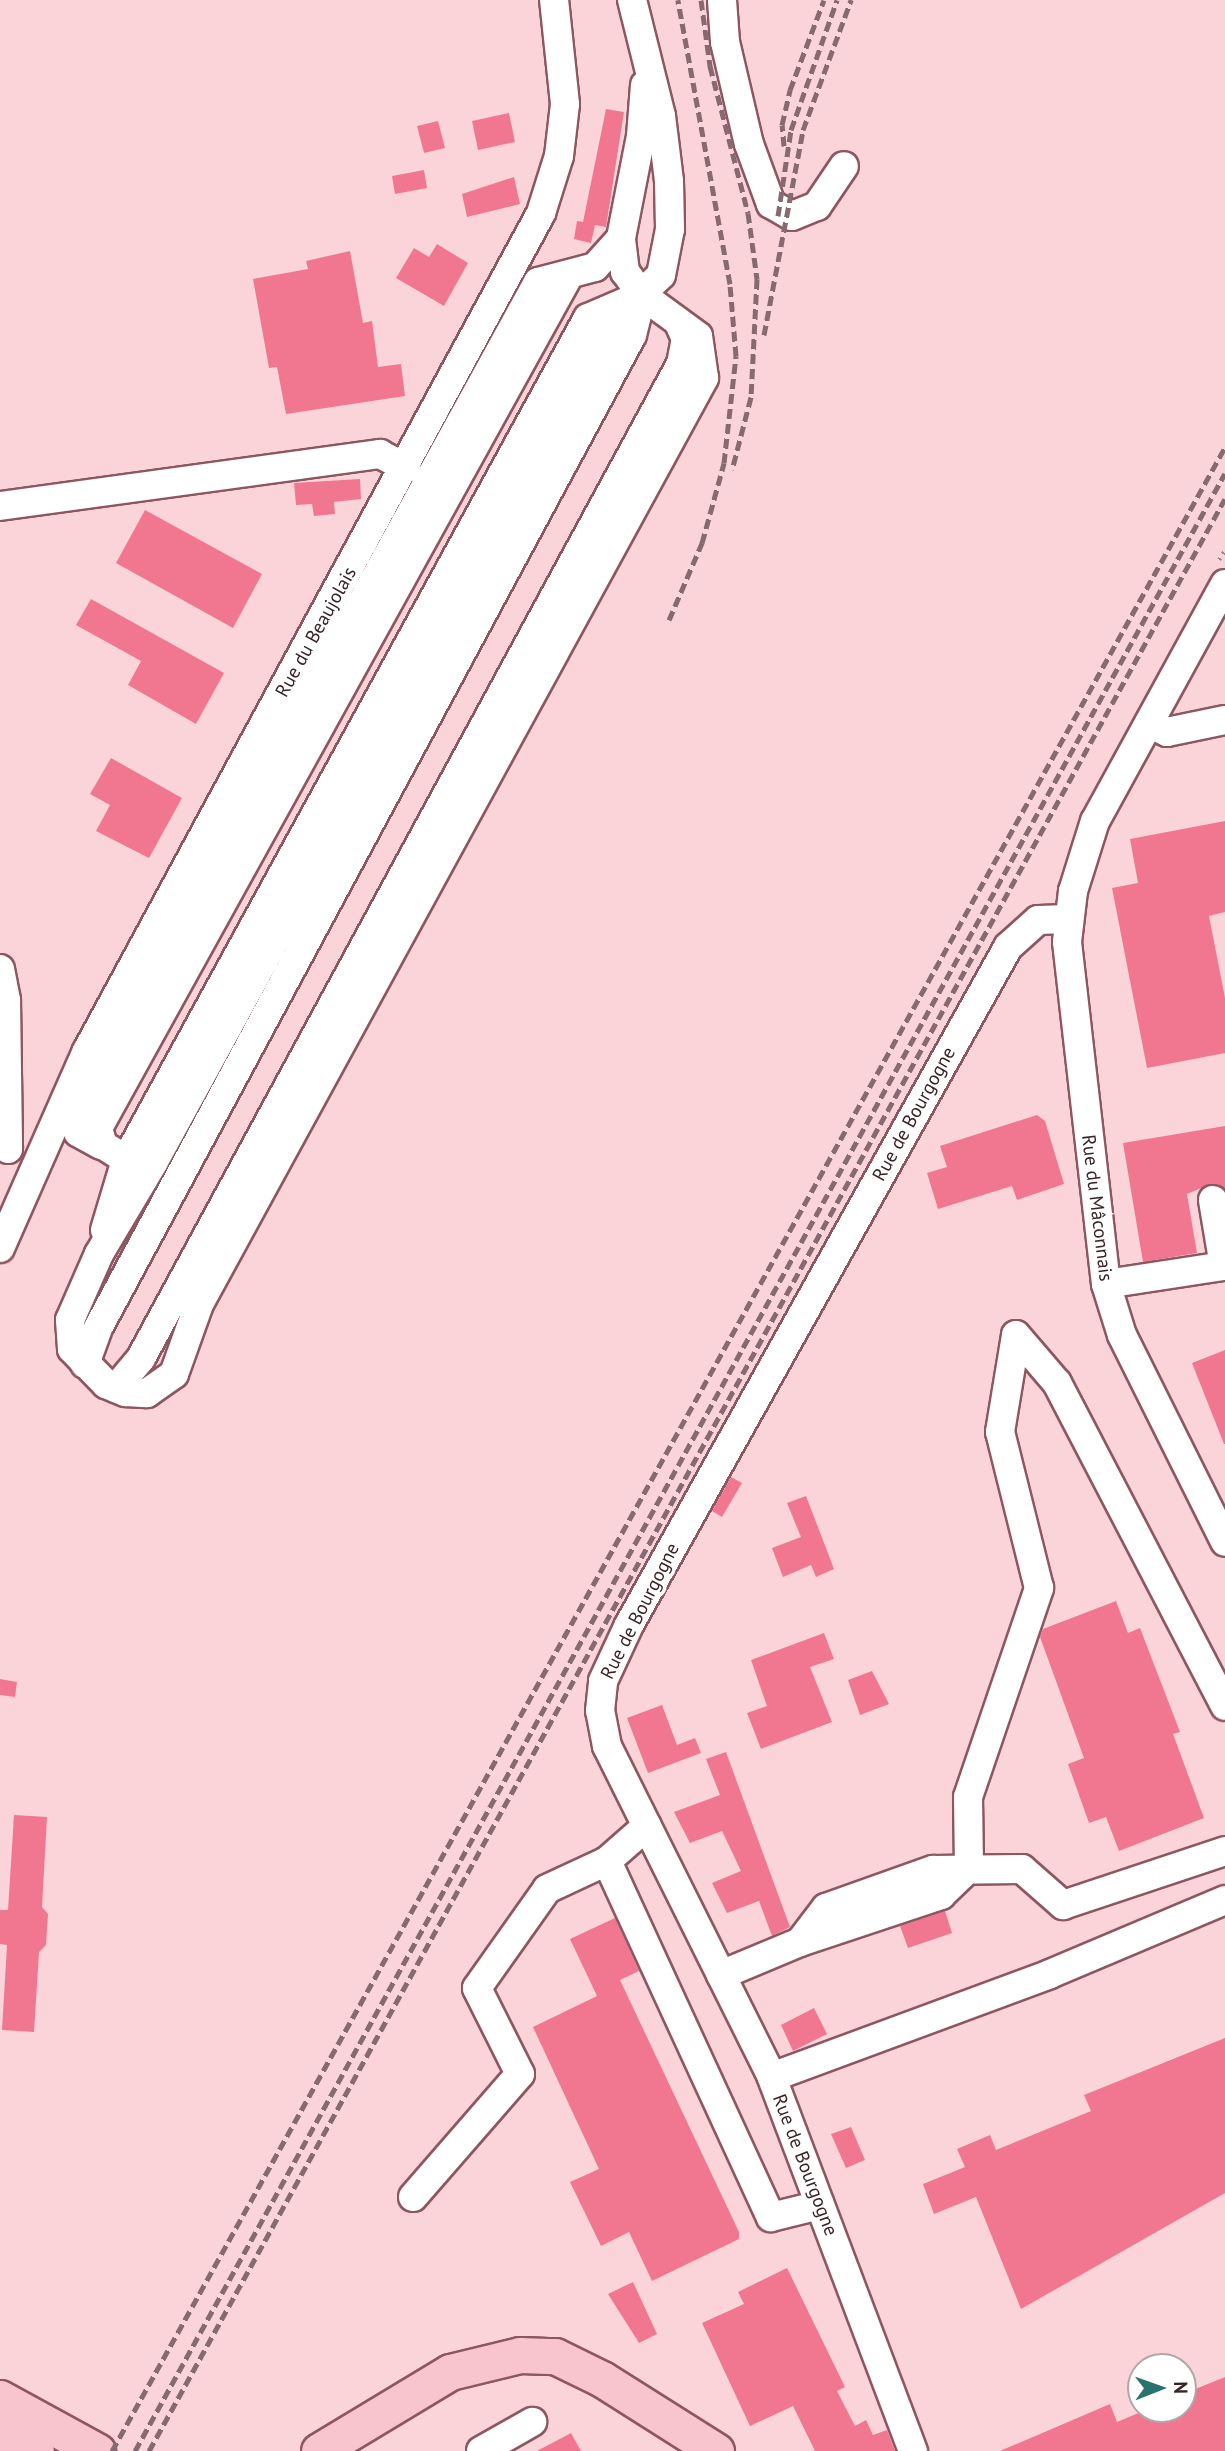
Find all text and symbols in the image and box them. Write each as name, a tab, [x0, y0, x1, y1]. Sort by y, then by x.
street label: Rue du Beaujolais	[271, 563, 361, 701]
street label: Rue de Bourgogne	[868, 1043, 960, 1185]
street label: Rue du Mâconnais	[1077, 1133, 1117, 1283]
street label: Rue de Bourgogne	[596, 1539, 684, 1683]
street label: Rue de Bourgogne	[768, 2091, 842, 2239]
north arrow	[1127, 2353, 1197, 2423]
text: N	[1169, 2381, 1193, 2394]

